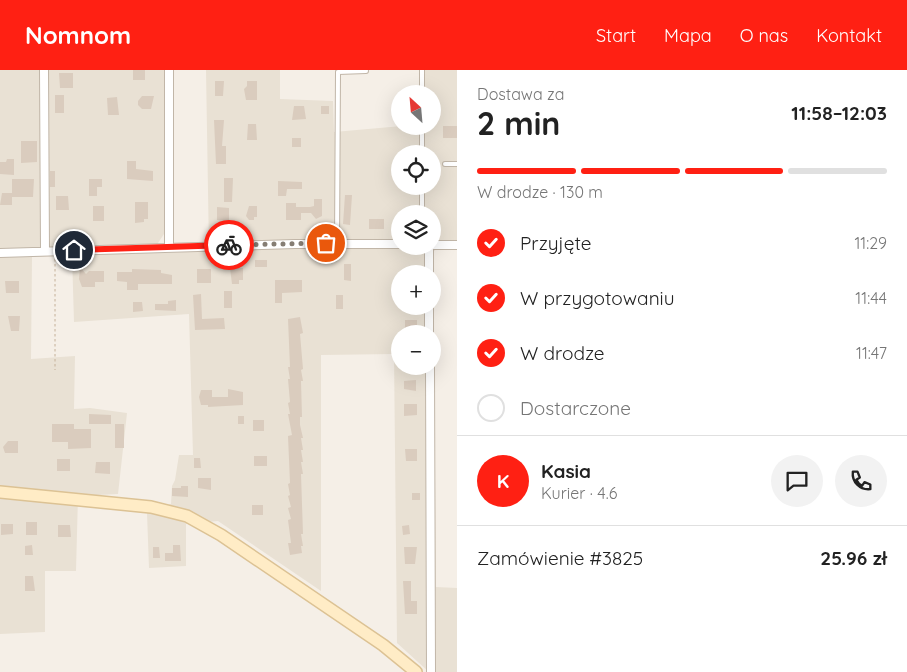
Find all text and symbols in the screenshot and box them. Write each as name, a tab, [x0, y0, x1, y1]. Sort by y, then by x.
text: Nomnom	[25, 20, 131, 50]
text: Start	[596, 24, 636, 47]
text: Mapa	[664, 24, 712, 47]
text: O nas	[740, 24, 788, 47]
text: Kontakt	[816, 24, 882, 47]
text: Dostawa za	[477, 84, 564, 104]
north arrow	[391, 85, 441, 135]
map controls	[391, 85, 441, 375]
text: 11:58–12:03	[791, 101, 887, 125]
text: 2 min	[477, 103, 560, 143]
button: locate	[391, 145, 441, 195]
text: W drodze · 130 m	[477, 182, 603, 202]
button: layers	[391, 205, 441, 255]
courier	[204, 220, 254, 270]
pin	[305, 222, 347, 264]
pin	[53, 229, 95, 271]
icon: bag	[312, 229, 340, 257]
icon: check	[477, 229, 505, 257]
icon: bike	[215, 231, 243, 259]
text: Przyjęte	[520, 231, 591, 255]
text: 11:29	[854, 233, 887, 253]
icon: home	[60, 236, 88, 264]
button: +	[391, 265, 441, 315]
icon: check	[477, 284, 505, 312]
text: W przygotowaniu	[520, 286, 675, 310]
text: 11:44	[855, 288, 887, 308]
button: −	[391, 325, 441, 375]
icon: check	[477, 339, 505, 367]
text: W drodze	[520, 341, 605, 365]
text: 11:47	[856, 343, 887, 363]
text: Dostarczone	[520, 396, 631, 420]
button: chat	[771, 455, 823, 507]
button: phone	[835, 455, 887, 507]
text: Kasia	[541, 459, 591, 483]
text: K	[497, 469, 509, 493]
text: Kurier · 4.6	[541, 483, 617, 503]
text: Zamówienie #3825	[477, 546, 643, 570]
text: 25.96 zł	[820, 546, 887, 570]

